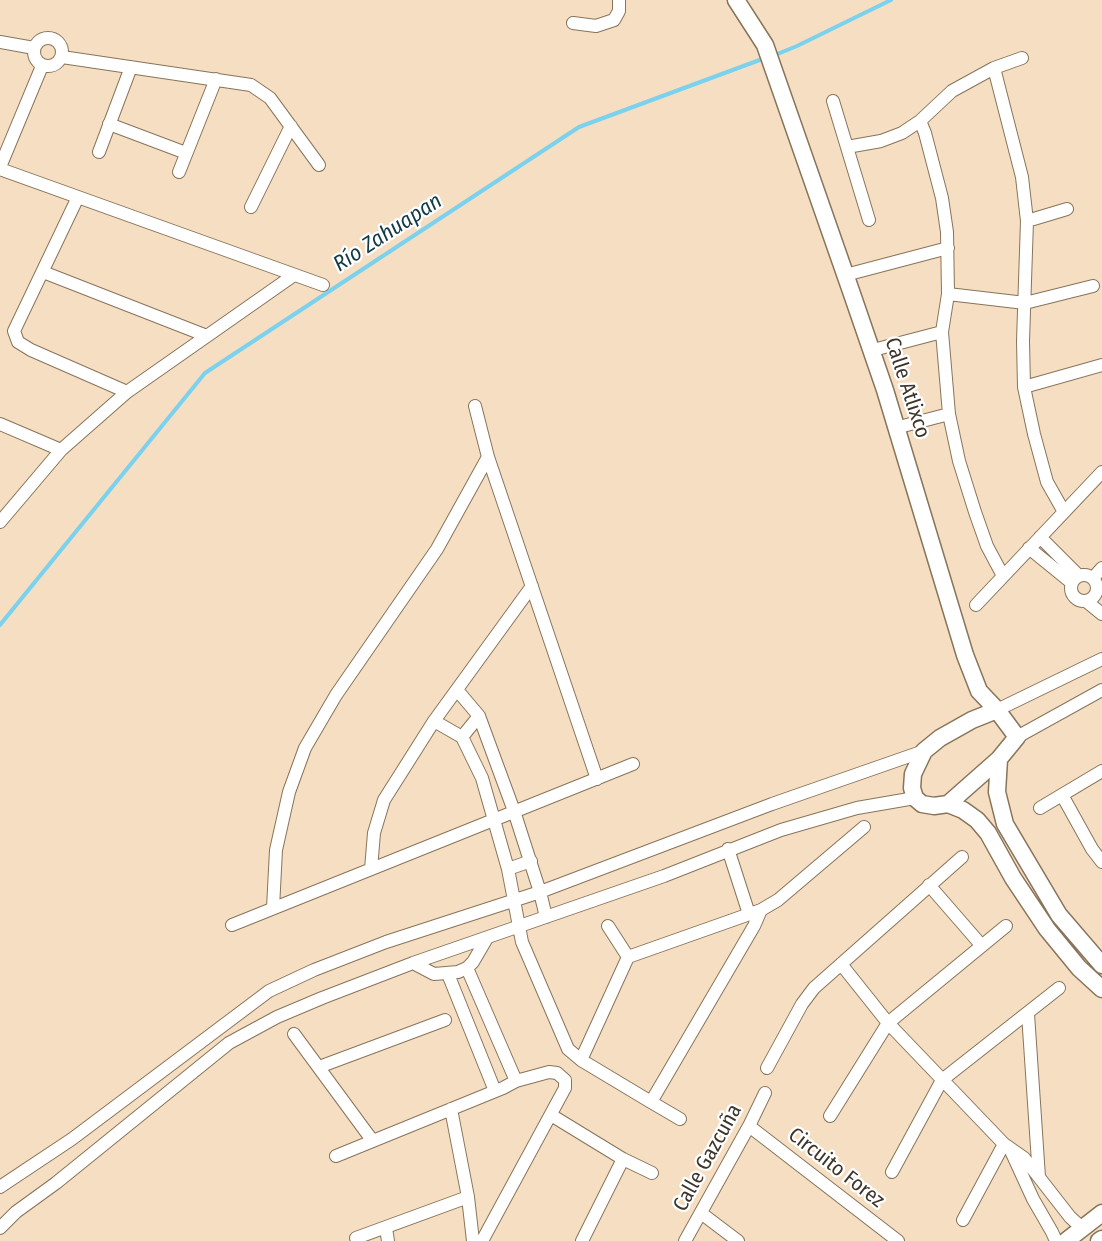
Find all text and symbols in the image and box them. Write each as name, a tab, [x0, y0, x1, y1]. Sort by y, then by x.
water label: Río Zahuapan	[329, 188, 447, 278]
street label: Calle Atlixco	[879, 335, 935, 441]
street label: Calle Gazcuña	[668, 1100, 748, 1216]
street label: Circuito Forez	[783, 1123, 889, 1213]

